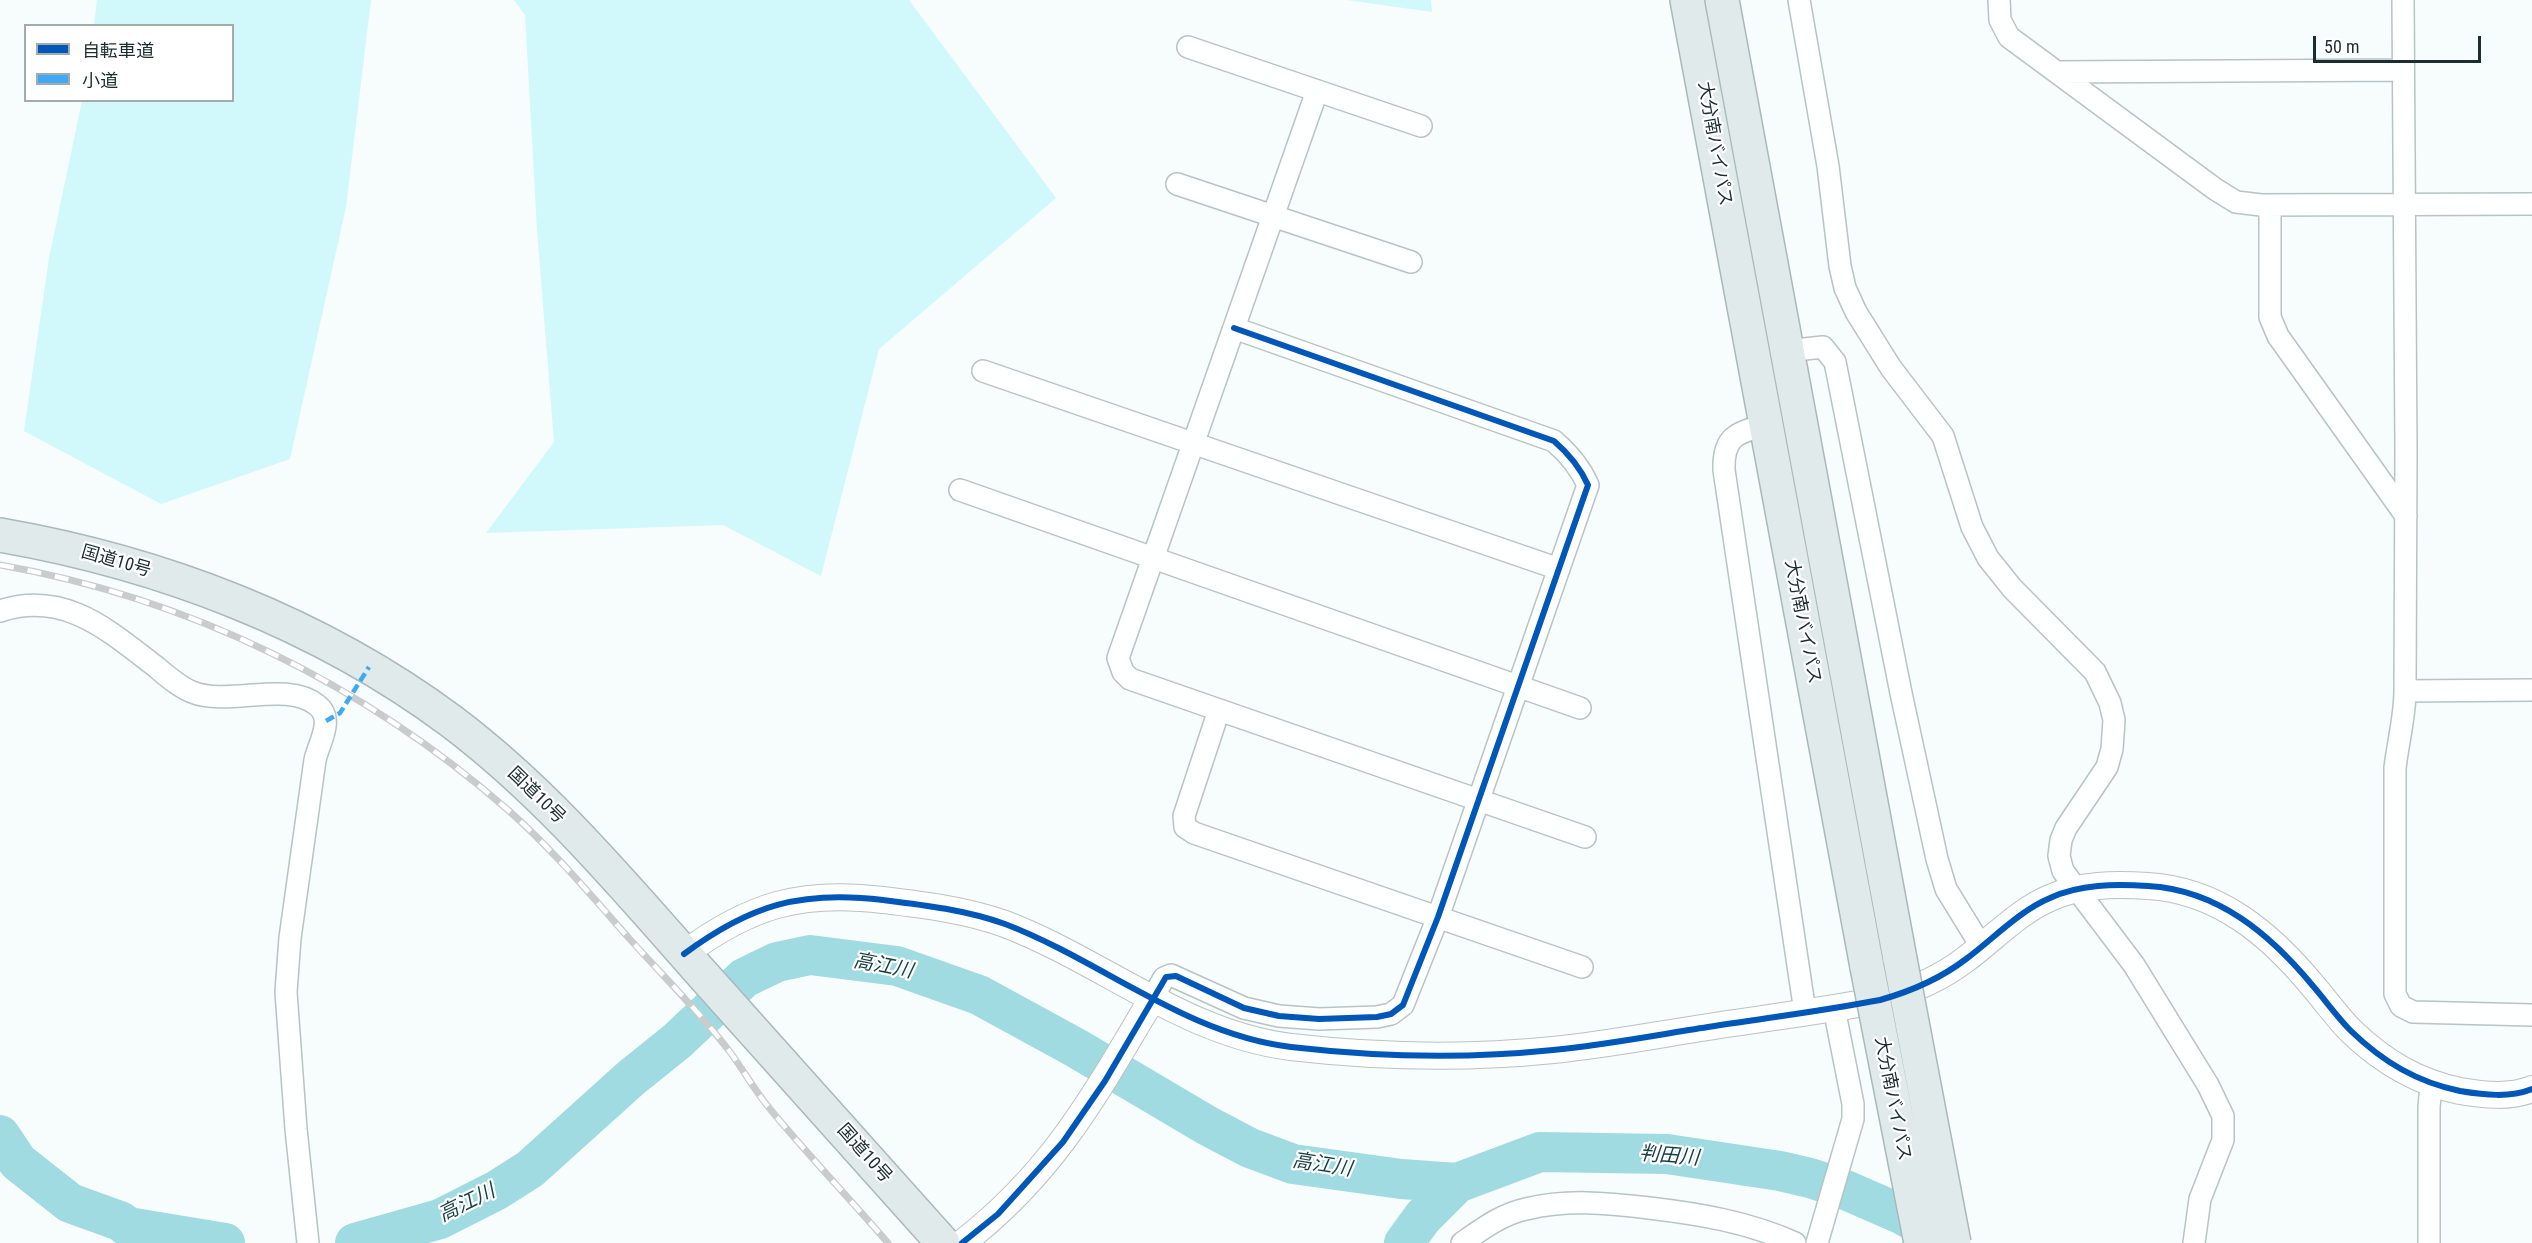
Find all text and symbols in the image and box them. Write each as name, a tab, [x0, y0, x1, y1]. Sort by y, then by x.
legend	[24, 24, 234, 102]
scale bar	[2316, 24, 2484, 62]
text: 50 m	[2324, 36, 2359, 57]
text: 自転車道	[82, 40, 154, 61]
text: 小道	[82, 70, 118, 91]
street label: 大分南バイパス	[1692, 80, 1736, 208]
street label: 国道10号	[79, 542, 153, 582]
street label: 大分南バイパス	[1779, 558, 1825, 686]
street label: 国道10号	[503, 763, 569, 829]
water label: 高江川	[851, 949, 915, 985]
street label: 大分南バイパス	[1869, 1035, 1915, 1163]
street label: 国道10号	[832, 1120, 896, 1188]
water label: 判田川	[1638, 1142, 1700, 1172]
water label: 高江川	[1290, 1149, 1354, 1183]
water label: 高江川	[435, 1180, 499, 1228]

